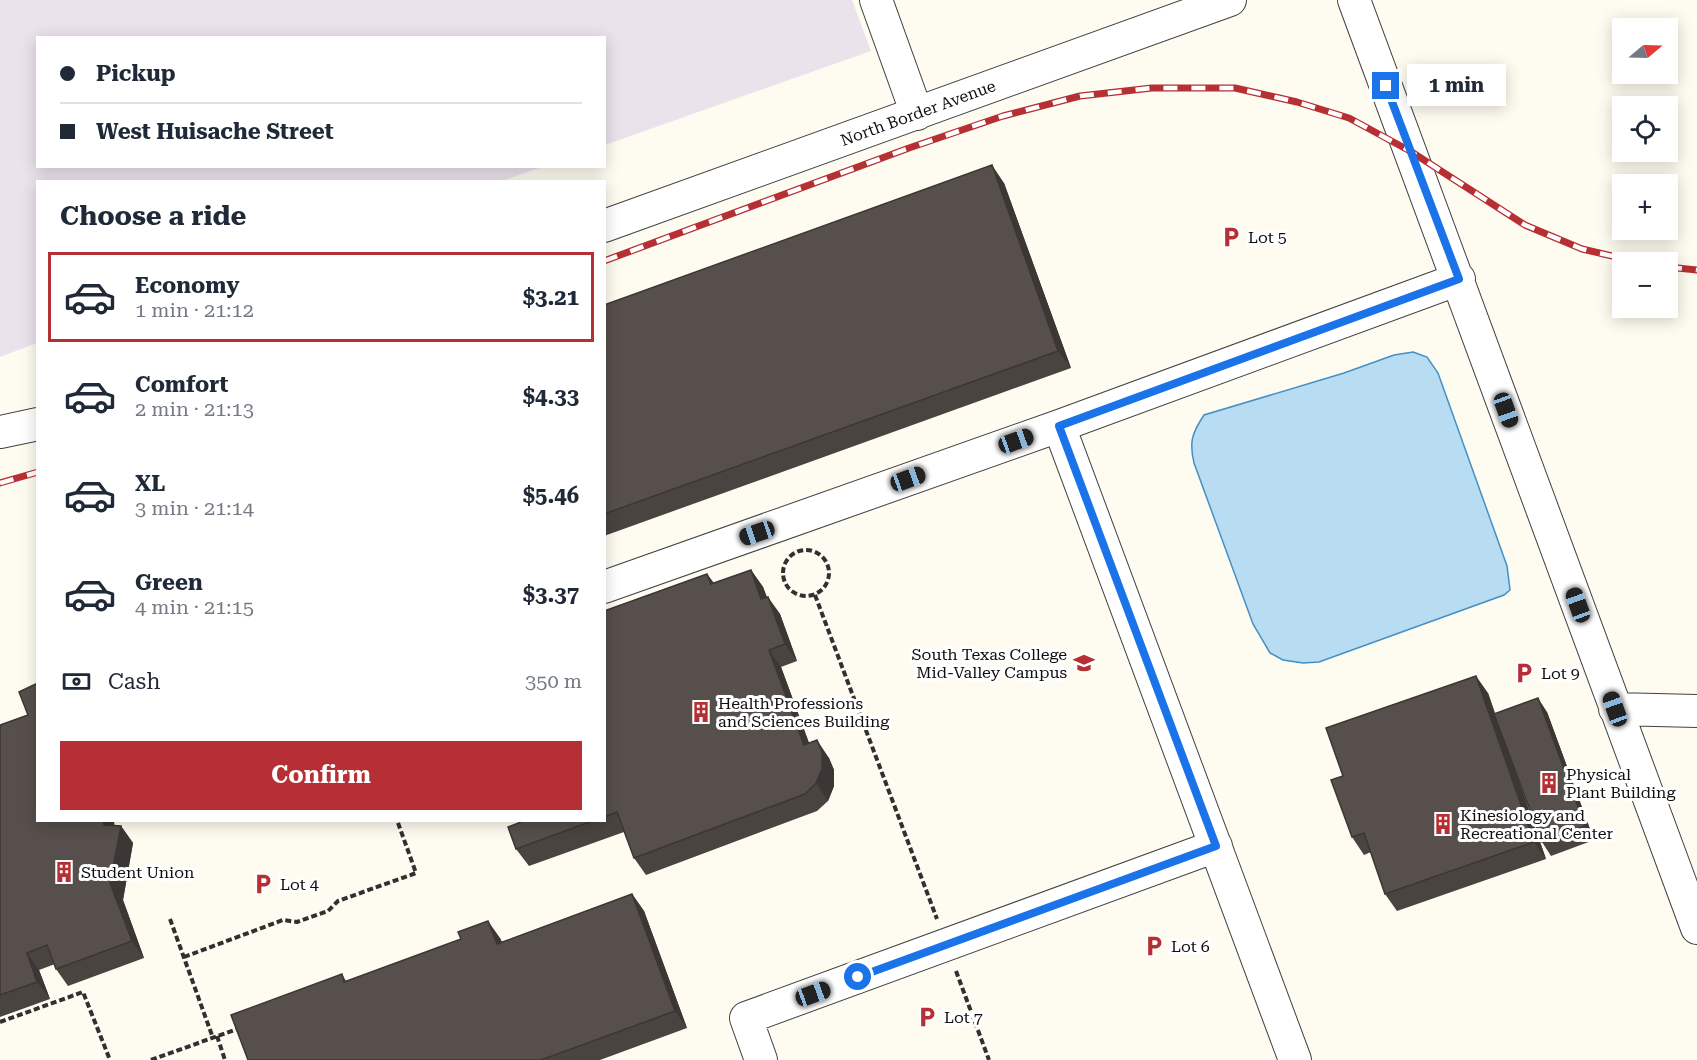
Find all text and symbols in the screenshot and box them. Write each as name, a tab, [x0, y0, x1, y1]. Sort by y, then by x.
north arrow	[1612, 18, 1678, 84]
map controls	[1612, 18, 1678, 318]
text: Pickup	[96, 61, 176, 86]
callout: 1 min	[1407, 65, 1506, 107]
route end	[1372, 72, 1399, 99]
text: 1 min	[1429, 73, 1484, 97]
street label: North Border Avenue	[838, 76, 998, 150]
button: locate	[1612, 96, 1678, 162]
text: West Huisache Street	[96, 119, 334, 144]
button: +	[1612, 174, 1678, 240]
text: Choose a ride	[60, 200, 246, 232]
parking icon: Lot 5	[1219, 225, 1243, 249]
place label: Lot 5	[1248, 228, 1287, 247]
button: −	[1612, 252, 1678, 318]
icon: car	[63, 270, 117, 324]
text: Economy	[135, 273, 239, 298]
text: $3.21	[523, 285, 579, 310]
text: 1 min · 21:12	[135, 298, 254, 322]
icon: car	[63, 369, 117, 423]
text: Comfort	[135, 372, 228, 397]
text: $4.33	[523, 384, 579, 409]
car	[1491, 390, 1521, 430]
text: 2 min · 21:13	[135, 397, 254, 421]
car	[996, 426, 1036, 456]
car	[888, 464, 928, 494]
icon: car	[63, 468, 117, 522]
text: XL	[135, 471, 165, 496]
text: $5.46	[523, 483, 579, 508]
text: 3 min · 21:14	[135, 496, 254, 520]
car	[737, 519, 777, 547]
icon: car	[63, 567, 117, 621]
text: Green	[135, 570, 203, 595]
text: $3.37	[523, 582, 579, 607]
car	[1563, 585, 1593, 625]
text: 4 min · 21:15	[135, 595, 254, 619]
place label: South Texas College Mid-Valley Campus	[911, 645, 1067, 682]
school or university icon: South Texas College Mid-Valley Campus	[1072, 651, 1096, 675]
parking icon: Lot 9	[1512, 661, 1536, 685]
place label: Lot 9	[1541, 664, 1580, 683]
icon: cash	[60, 665, 93, 698]
text: Cash	[108, 669, 160, 694]
text: 350 m	[525, 669, 582, 693]
car	[1600, 689, 1630, 729]
place label: Health Professions and Sciences Building	[718, 694, 890, 731]
building icon: Health Professions and Sciences Building	[689, 700, 713, 724]
button: Confirm	[60, 741, 582, 810]
place label: Physical Plant Building	[1566, 765, 1676, 802]
building icon: Physical Plant Building	[1537, 771, 1561, 795]
place label: Kinesiology and Recreational Center	[1460, 806, 1613, 843]
building icon: Kinesiology and Recreational Center	[1431, 812, 1455, 836]
building icon: Student Union	[52, 860, 76, 884]
place label: Student Union	[81, 863, 194, 882]
parking icon: Lot 4	[251, 872, 275, 896]
place label: Lot 4	[280, 875, 319, 894]
parking icon: Lot 6	[1142, 934, 1166, 958]
place label: Lot 6	[1171, 937, 1210, 956]
route start	[844, 963, 871, 990]
car	[793, 979, 833, 1009]
parking icon: Lot 7	[915, 1005, 939, 1029]
place label: Lot 7	[944, 1008, 983, 1027]

